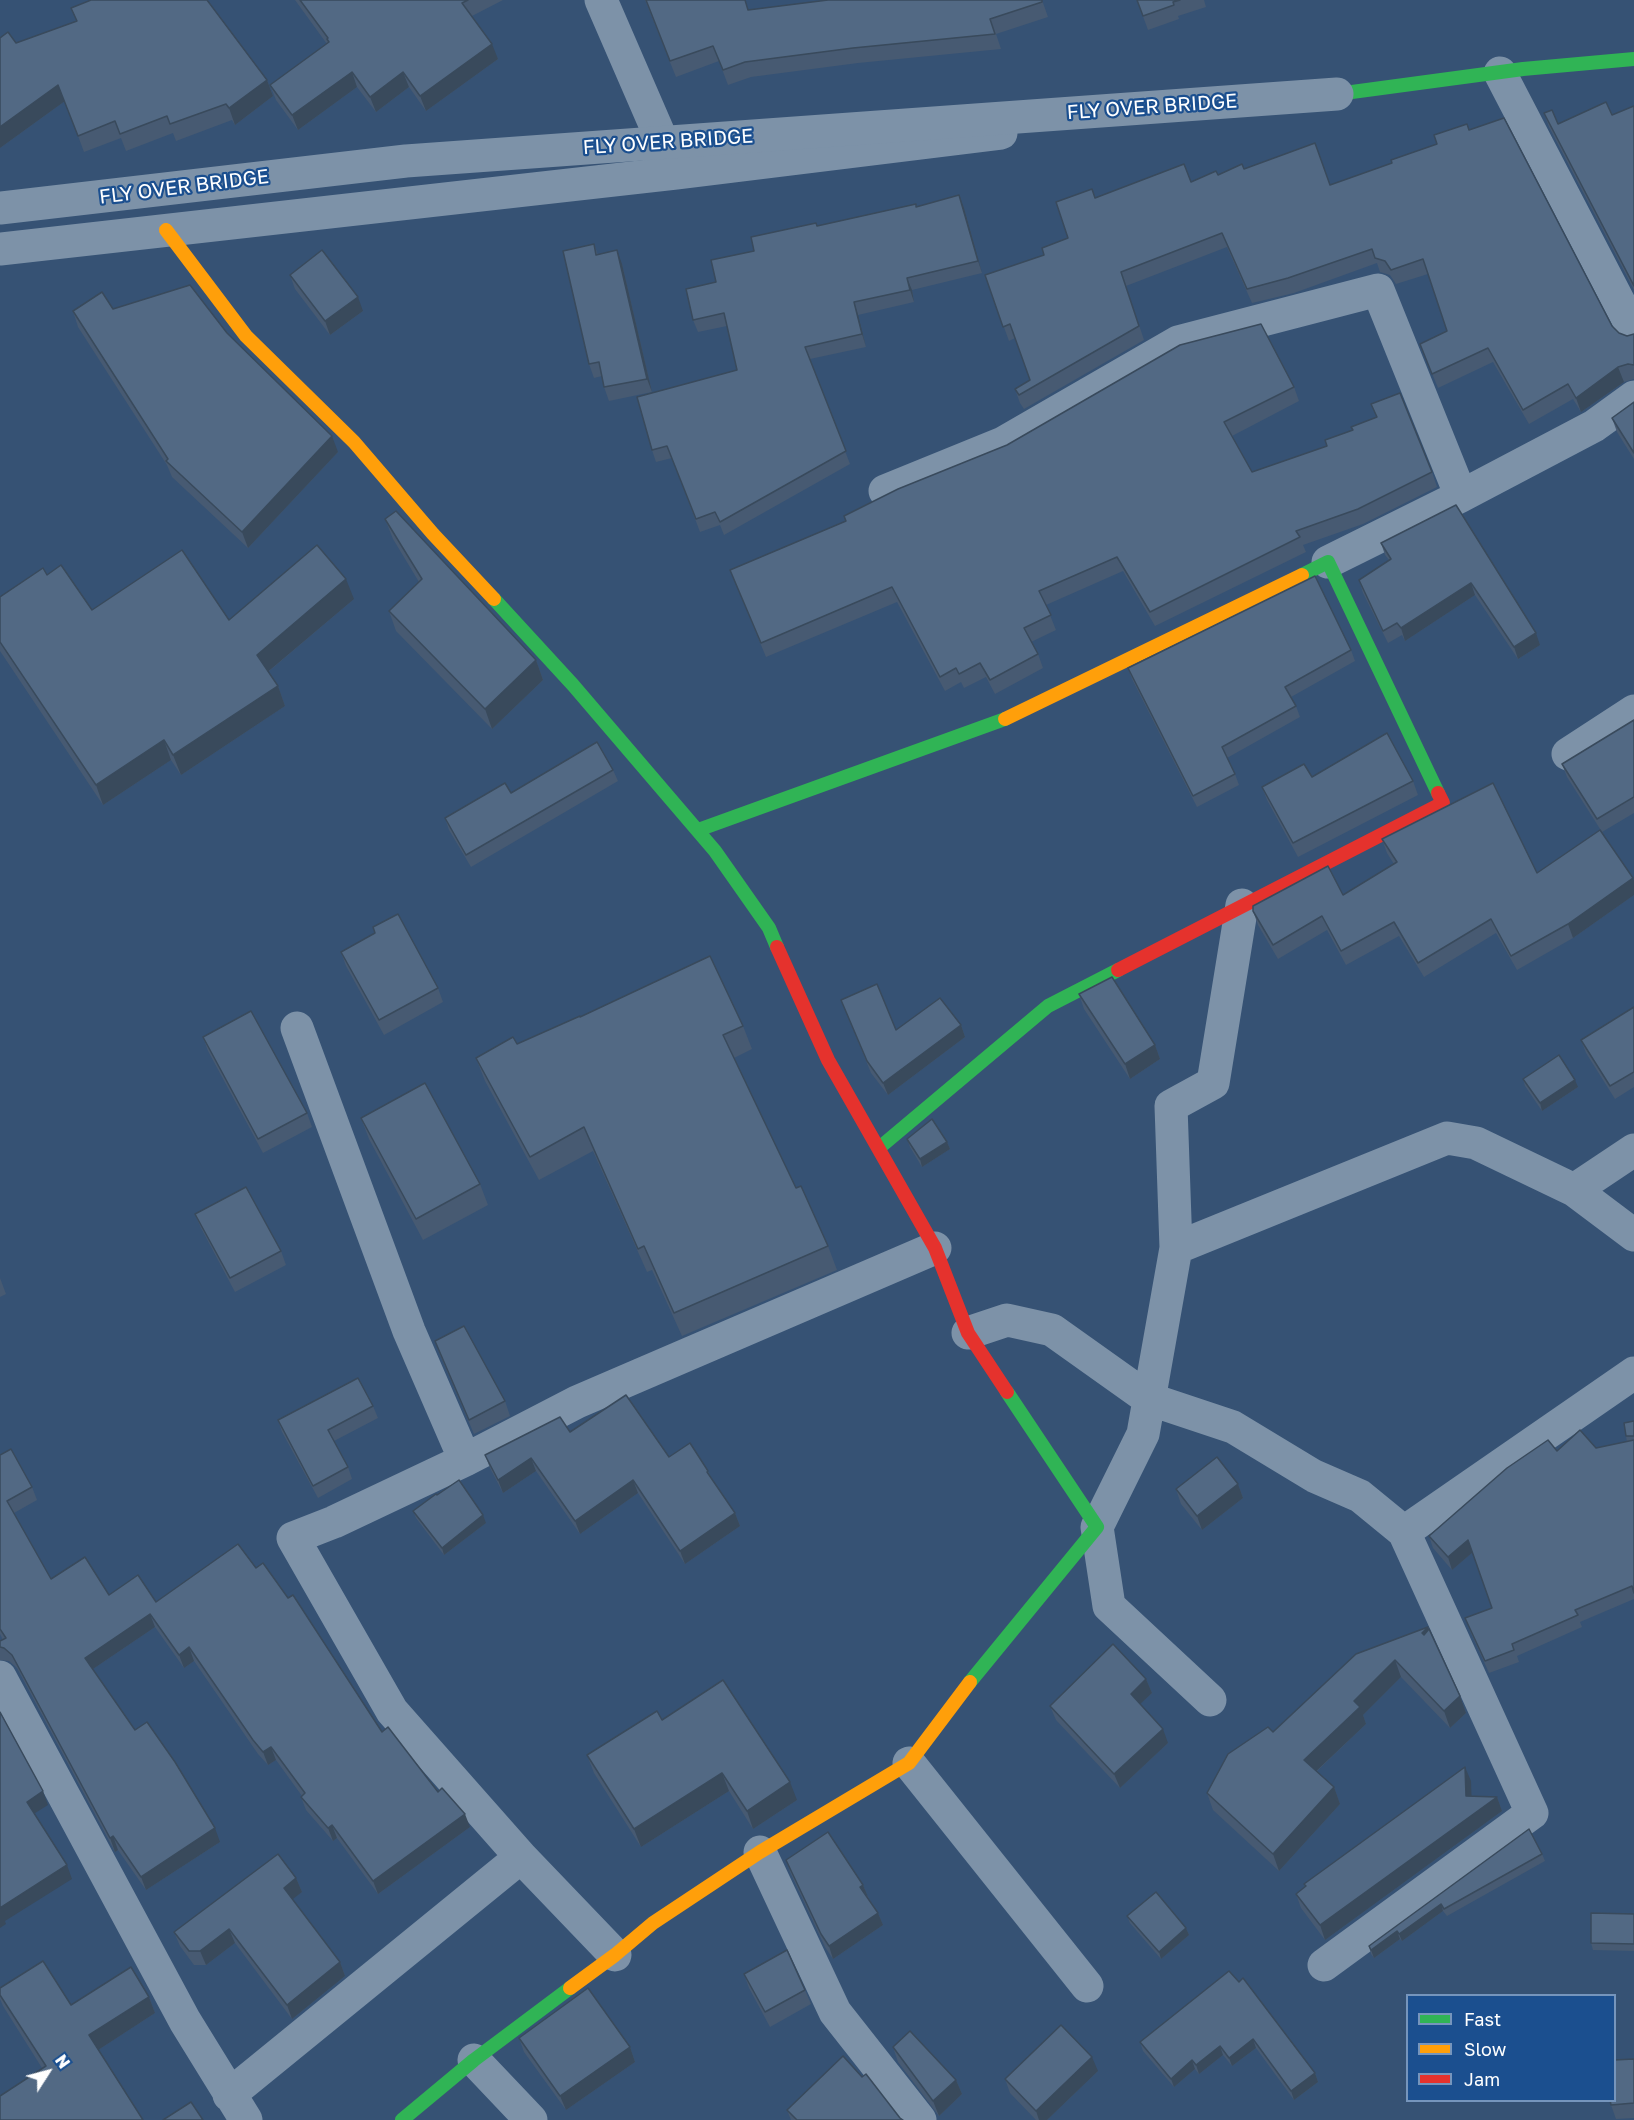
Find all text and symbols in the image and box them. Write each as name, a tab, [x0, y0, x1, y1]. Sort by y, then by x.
street label: FLY OVER BRIDGE	[1066, 89, 1238, 125]
street label: FLY OVER BRIDGE	[582, 124, 754, 160]
street label: FLY OVER BRIDGE	[98, 165, 270, 209]
legend	[1406, 1994, 1616, 2102]
text: Fast	[1464, 2008, 1501, 2030]
text: Slow	[1464, 2038, 1506, 2060]
north arrow	[18, 2042, 78, 2102]
text: N	[51, 2051, 74, 2072]
text: Jam	[1464, 2068, 1500, 2090]

